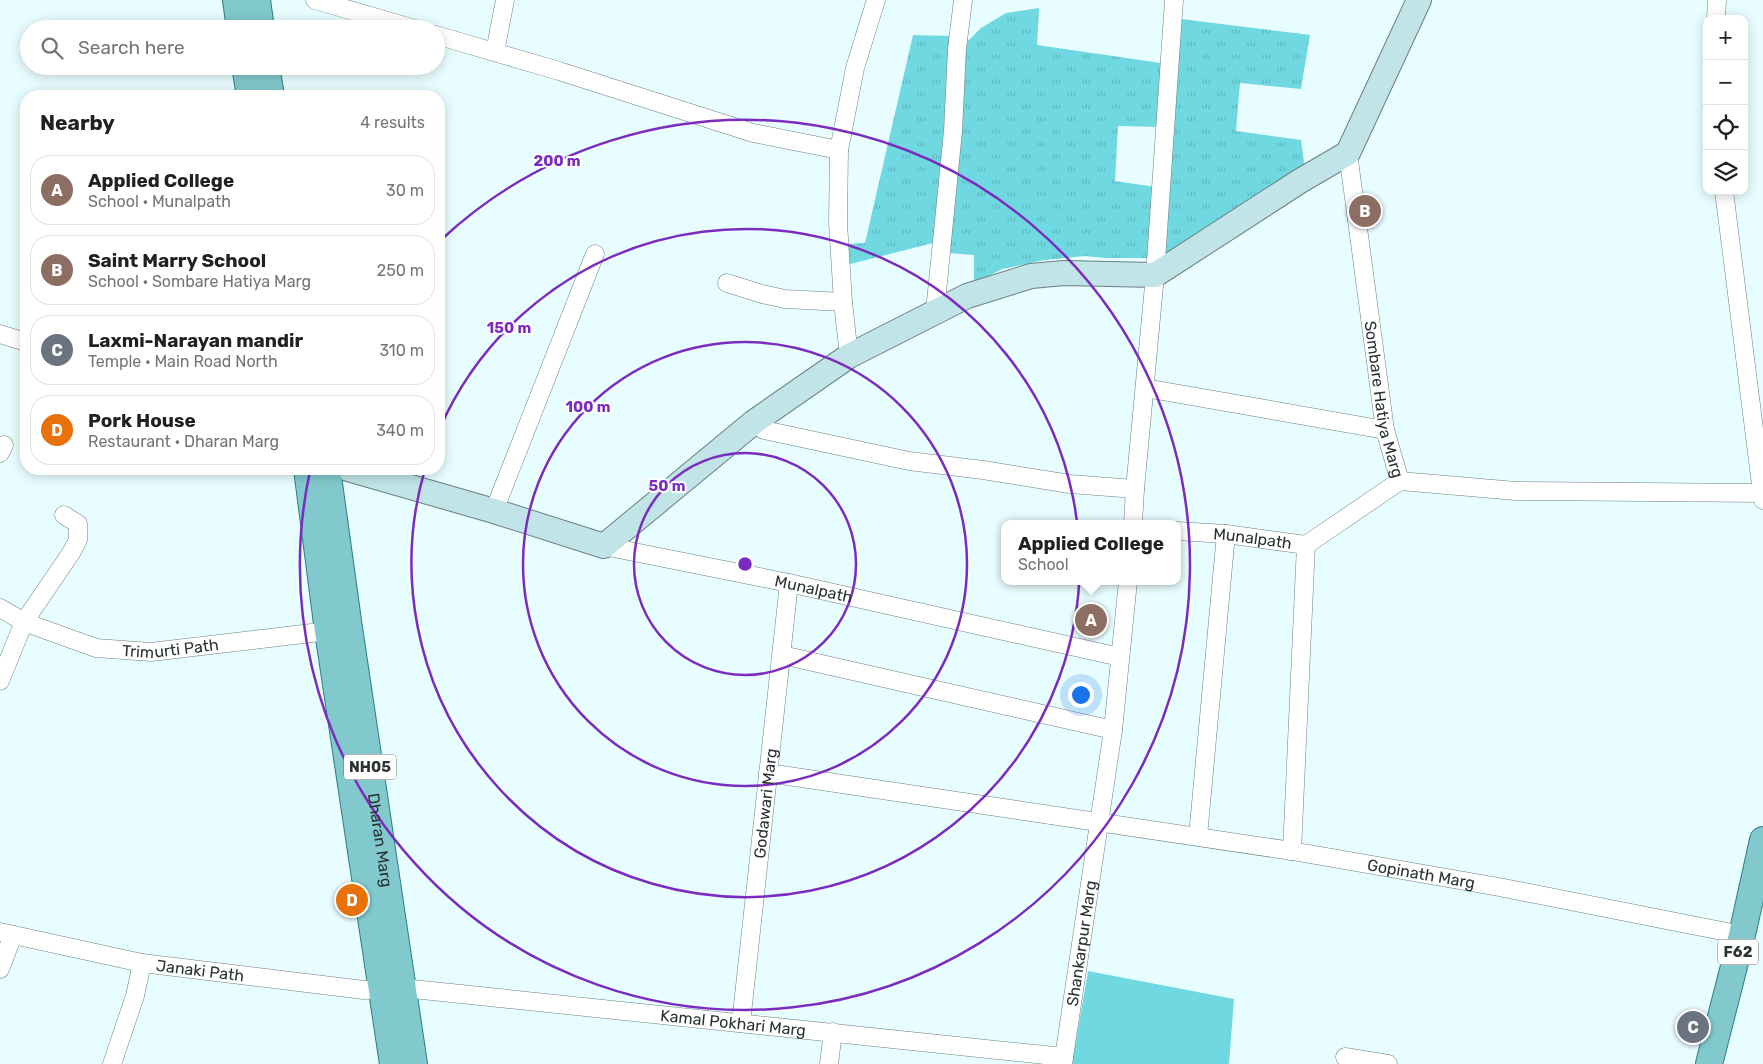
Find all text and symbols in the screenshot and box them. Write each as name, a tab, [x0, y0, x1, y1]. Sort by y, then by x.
map controls	[1703, 15, 1748, 195]
button: +	[1703, 15, 1748, 60]
search box	[20, 20, 445, 75]
icon: search	[38, 34, 66, 62]
text: Search here	[78, 36, 185, 59]
button: −	[1703, 60, 1748, 105]
button: locate	[1703, 105, 1748, 150]
text: Nearby	[40, 110, 115, 135]
text: 4 results	[360, 113, 425, 132]
button: layers	[1703, 150, 1748, 195]
text: 200 m	[533, 152, 581, 170]
text: Applied College	[88, 169, 234, 192]
text: A	[51, 181, 63, 200]
text: 30 m	[386, 181, 424, 200]
text: School · Munalpath	[88, 192, 231, 211]
pin: B	[1349, 192, 1381, 230]
text: Saint Marry School	[88, 249, 266, 272]
text: B	[51, 261, 63, 280]
text: 250 m	[377, 261, 424, 280]
text: School · Sombare Hatiya Marg	[88, 272, 311, 291]
text: 150 m	[487, 319, 531, 337]
street label: Sombare Hatiya Marg	[1361, 320, 1408, 480]
text: Laxmi-Narayan mandir	[88, 329, 303, 352]
text: C	[51, 341, 63, 360]
text: 310 m	[380, 341, 424, 360]
text: Temple · Main Road North	[88, 352, 278, 371]
text: 100 m	[566, 398, 610, 416]
text: Pork House	[88, 409, 196, 432]
text: D	[51, 421, 63, 440]
text: 340 m	[376, 421, 424, 440]
text: Restaurant · Dharan Marg	[88, 432, 279, 451]
text: 50 m	[649, 477, 685, 495]
popup	[1001, 520, 1181, 585]
street label: Munalpath	[1213, 524, 1293, 552]
text: Applied College	[1018, 532, 1164, 555]
centre of rings	[736, 555, 754, 573]
text: School	[1018, 555, 1069, 574]
street label: Munalpath	[773, 571, 854, 606]
pin: A	[1075, 601, 1107, 639]
street label: Trimurti Path	[121, 635, 220, 662]
your location	[1068, 682, 1094, 708]
street label: Godawari Marg	[750, 747, 780, 859]
road number: NH05	[344, 754, 396, 780]
street label: Dharan Marg	[364, 792, 397, 889]
street label: Gopinath Marg	[1366, 855, 1477, 892]
street label: Shankarpur Marg	[1062, 879, 1100, 1008]
pin: D	[336, 881, 368, 919]
road number: F62	[1718, 940, 1758, 964]
street label: Janaki Path	[155, 955, 245, 985]
street label: Kamal Pokhari Marg	[659, 1005, 807, 1040]
pin: C	[1677, 1008, 1709, 1046]

